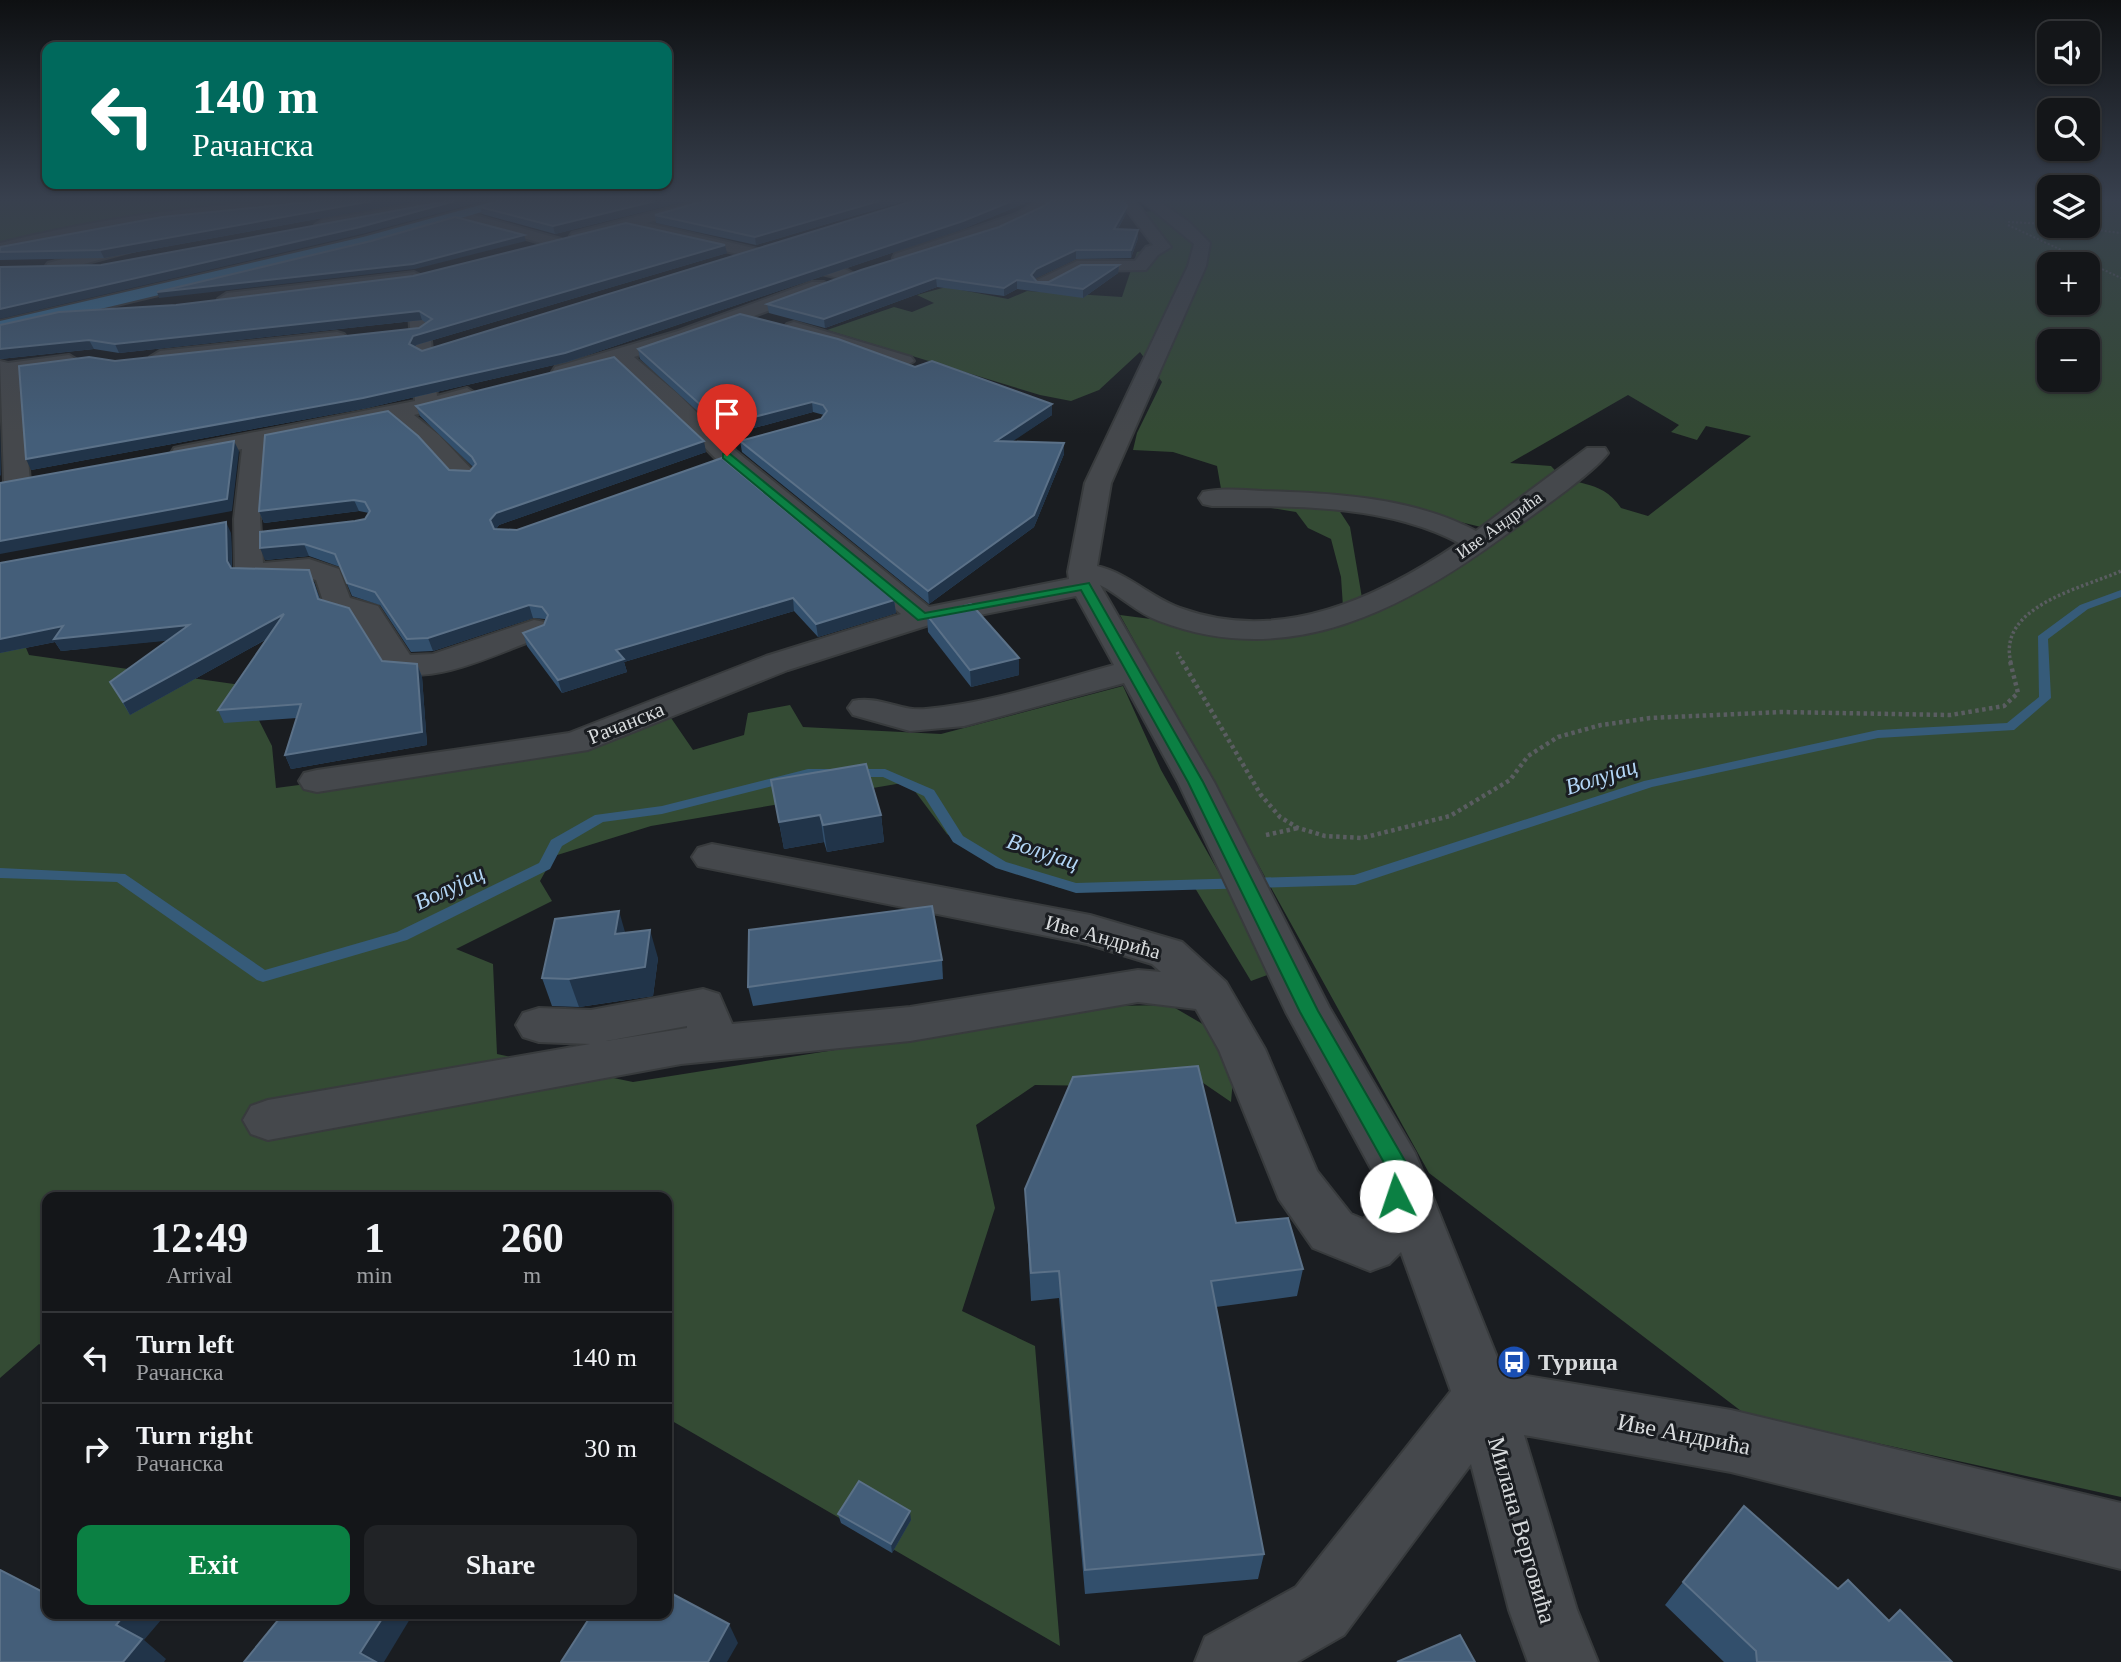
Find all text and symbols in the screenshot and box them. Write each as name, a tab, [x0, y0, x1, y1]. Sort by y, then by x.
map controls	[2037, 21, 2100, 392]
button: sound	[2037, 21, 2100, 84]
text: 140 m	[192, 69, 319, 124]
icon: left	[77, 70, 168, 161]
button: search	[2037, 98, 2100, 161]
text: Рачанска	[192, 127, 314, 163]
button: layers	[2037, 175, 2100, 238]
button: +	[2037, 252, 2100, 315]
button: −	[2037, 329, 2100, 392]
pin	[697, 384, 757, 456]
icon: arrive	[708, 395, 746, 433]
street label: Иве Андрића	[1452, 487, 1546, 563]
street label: Рачанска	[585, 697, 668, 749]
water label: Волујац	[1562, 753, 1640, 800]
water label: Волујац	[1004, 828, 1082, 875]
water label: Волујац	[410, 860, 488, 915]
street label: Иве Андрића	[1043, 910, 1164, 964]
position arrow	[1359, 1159, 1433, 1233]
text: 12:49	[150, 1215, 248, 1261]
text: 1	[364, 1215, 385, 1261]
text: 260	[501, 1215, 564, 1261]
text: Arrival	[166, 1263, 233, 1288]
text: min	[357, 1263, 392, 1288]
text: m	[523, 1263, 541, 1288]
text: Turn left	[136, 1330, 234, 1359]
icon: left	[77, 1339, 115, 1377]
text: 140 m	[571, 1343, 637, 1372]
bus stop icon: Турица	[1495, 1343, 1533, 1381]
place label: Турица	[1538, 1349, 1618, 1375]
text: Рачанска	[136, 1360, 223, 1385]
street label: Иве Андрића	[1615, 1408, 1753, 1460]
text: Turn right	[136, 1421, 253, 1450]
icon: right	[77, 1430, 115, 1468]
text: 30 m	[584, 1434, 637, 1463]
street label: Милана Верговића	[1483, 1434, 1561, 1627]
text: Рачанска	[136, 1451, 223, 1476]
button: Exit	[77, 1525, 350, 1605]
button: Share	[364, 1525, 637, 1605]

